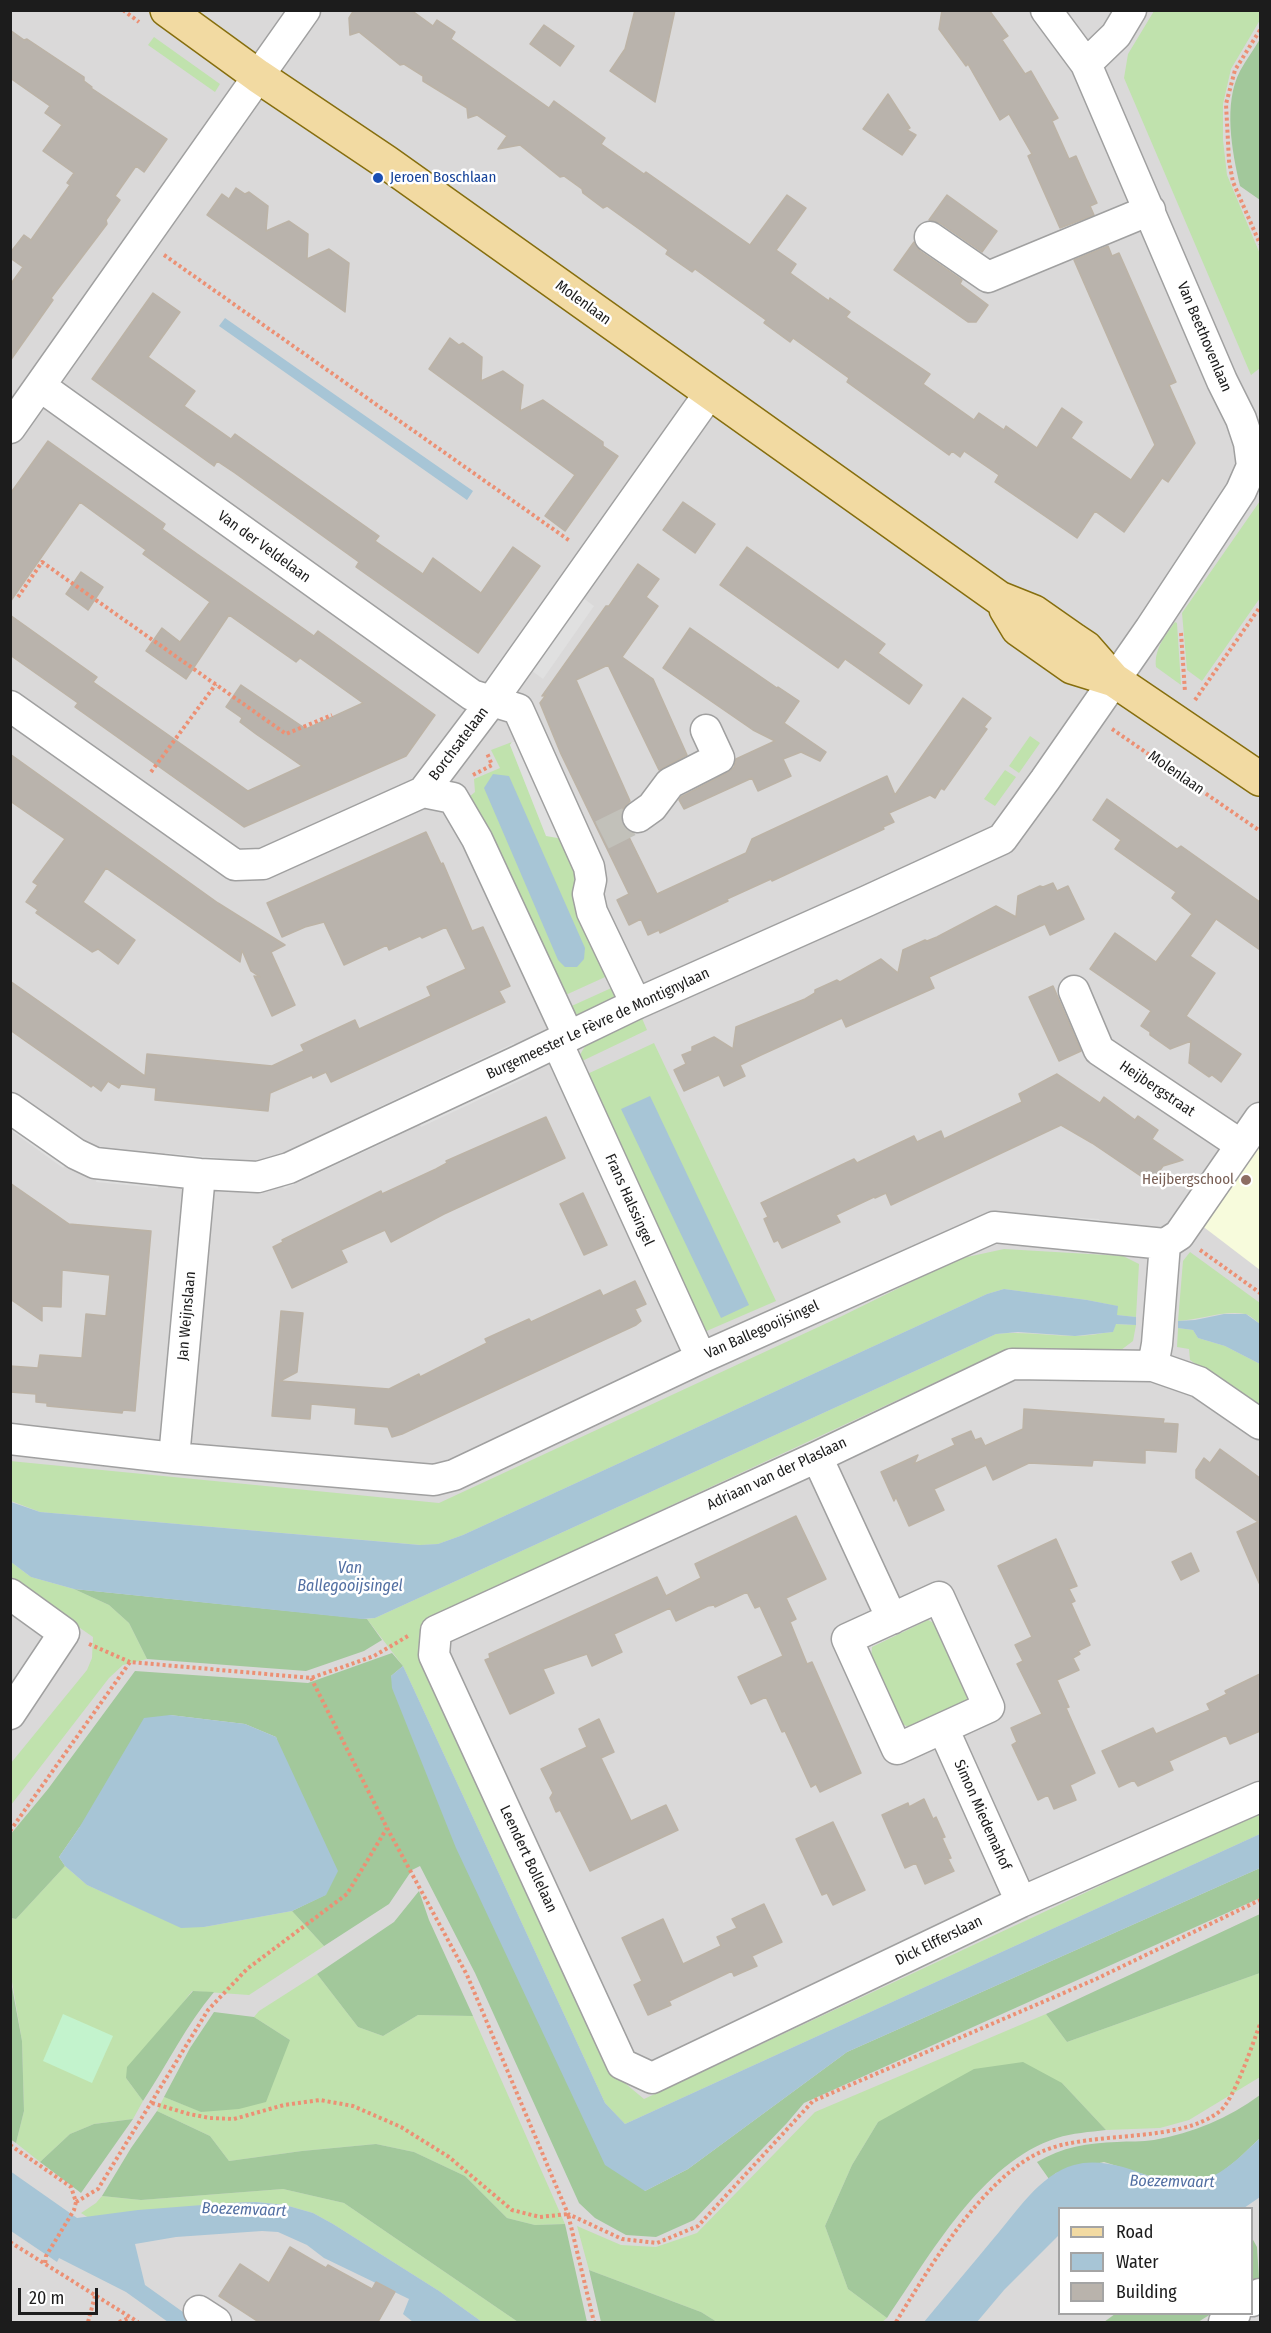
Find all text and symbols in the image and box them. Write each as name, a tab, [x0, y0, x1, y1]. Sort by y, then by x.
place label: Jeroen Boschlaan	[390, 169, 496, 187]
marker: Jeroen Boschlaan	[371, 171, 385, 185]
street label: Molenlaan	[552, 277, 614, 329]
street label: Van Beethovenlaan	[1173, 279, 1235, 395]
street label: Van der Veldelaan	[214, 507, 314, 587]
street label: Borchsatelaan	[426, 704, 492, 784]
street label: Molenlaan	[1145, 747, 1207, 799]
street label: Burgemeester Le Fèvre de Montignylaan	[484, 964, 712, 1084]
street label: Heijbergstraat	[1116, 1057, 1198, 1121]
street label: Frans Halssingel	[601, 1151, 657, 1249]
place label: Heijbergschool	[1142, 1171, 1234, 1189]
marker: Heijbergschool	[1239, 1173, 1253, 1187]
street label: Jan Weijnslaan	[174, 1271, 200, 1361]
street label: Van Ballegooijsingel	[702, 1297, 822, 1363]
street label: Adriaan van der Plaslaan	[704, 1434, 850, 1514]
water label: Van Ballegooijsingel	[297, 1559, 403, 1597]
street label: Simon Miedemahof	[950, 1757, 1014, 1873]
street label: Leendert Bollelaan	[495, 1803, 561, 1915]
street label: Dick Elfferslaan	[893, 1912, 985, 1970]
water label: Boezemvaart	[1129, 2172, 1215, 2192]
water label: Boezemvaart	[201, 2199, 287, 2221]
legend	[1058, 2207, 1253, 2315]
text: Road	[1116, 2221, 1153, 2243]
text: Water	[1116, 2251, 1159, 2273]
scale bar	[21, 2276, 100, 2314]
text: Building	[1116, 2281, 1177, 2303]
text: 20 m	[29, 2287, 64, 2309]

